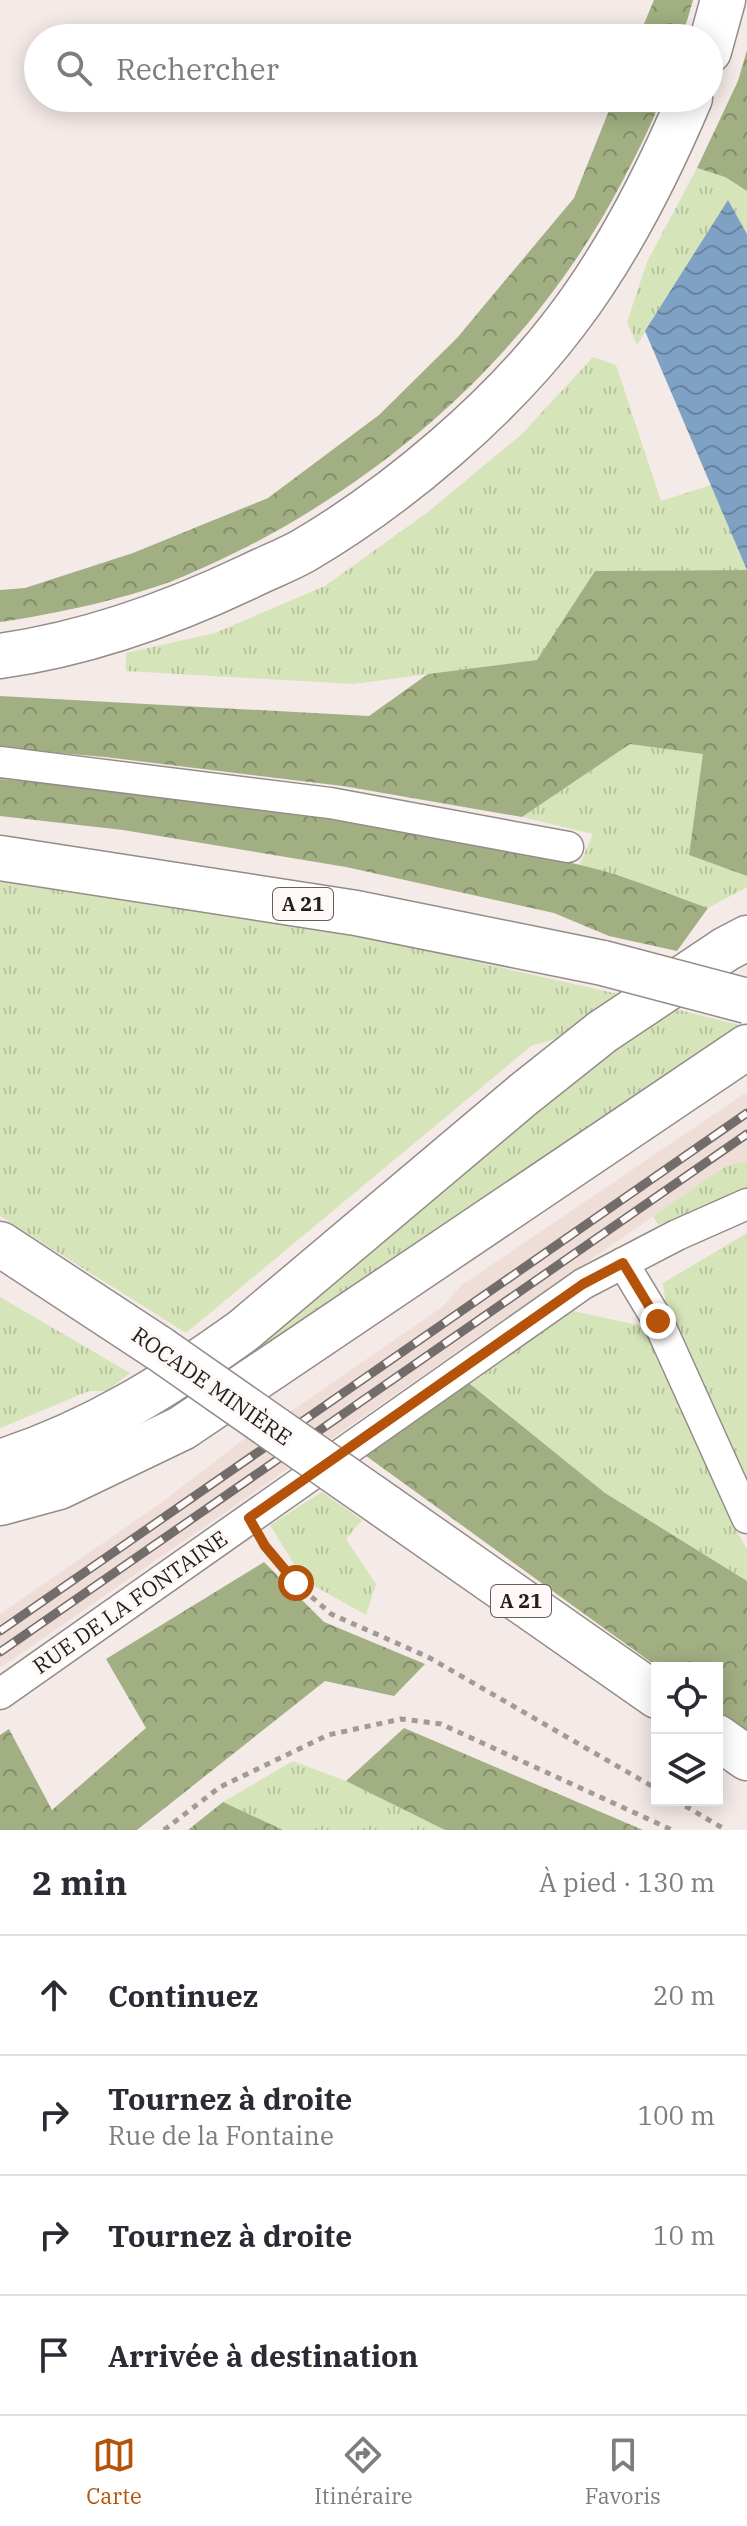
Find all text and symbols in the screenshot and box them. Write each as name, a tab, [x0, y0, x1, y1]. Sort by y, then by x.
search box	[24, 24, 723, 112]
icon: search	[52, 46, 96, 90]
text: Rechercher	[116, 49, 279, 88]
road number: A 21	[273, 888, 333, 920]
route end	[640, 1303, 676, 1339]
street label: ROCADE MINIÈRE	[127, 1320, 298, 1452]
street label: RUE DE LA FONTAINE	[27, 1523, 233, 1680]
route start	[278, 1565, 314, 1601]
road number: A 21	[491, 1585, 551, 1617]
map controls	[651, 1662, 723, 1806]
button: locate	[651, 1662, 723, 1734]
button: layers	[651, 1734, 723, 1806]
text: 2 min	[32, 1860, 127, 1904]
text: À pied · 130 m	[539, 1865, 715, 1899]
icon: ahead	[32, 1973, 76, 2017]
text: Continuez	[108, 1976, 258, 2015]
text: 20 m	[653, 1978, 715, 2012]
text: Tournez à droite	[108, 2079, 352, 2118]
icon: right	[32, 2093, 76, 2137]
text: 100 m	[637, 2098, 715, 2132]
text: Rue de la Fontaine	[108, 2118, 334, 2152]
icon: right	[32, 2213, 76, 2257]
text: Tournez à droite	[108, 2216, 352, 2255]
text: 10 m	[653, 2218, 715, 2252]
icon: arrive	[32, 2333, 76, 2377]
text: Arrivée à destination	[108, 2336, 418, 2375]
tab: Carte	[86, 2433, 142, 2510]
tab: Itinéraire	[314, 2433, 413, 2510]
tab: Favoris	[585, 2433, 661, 2510]

